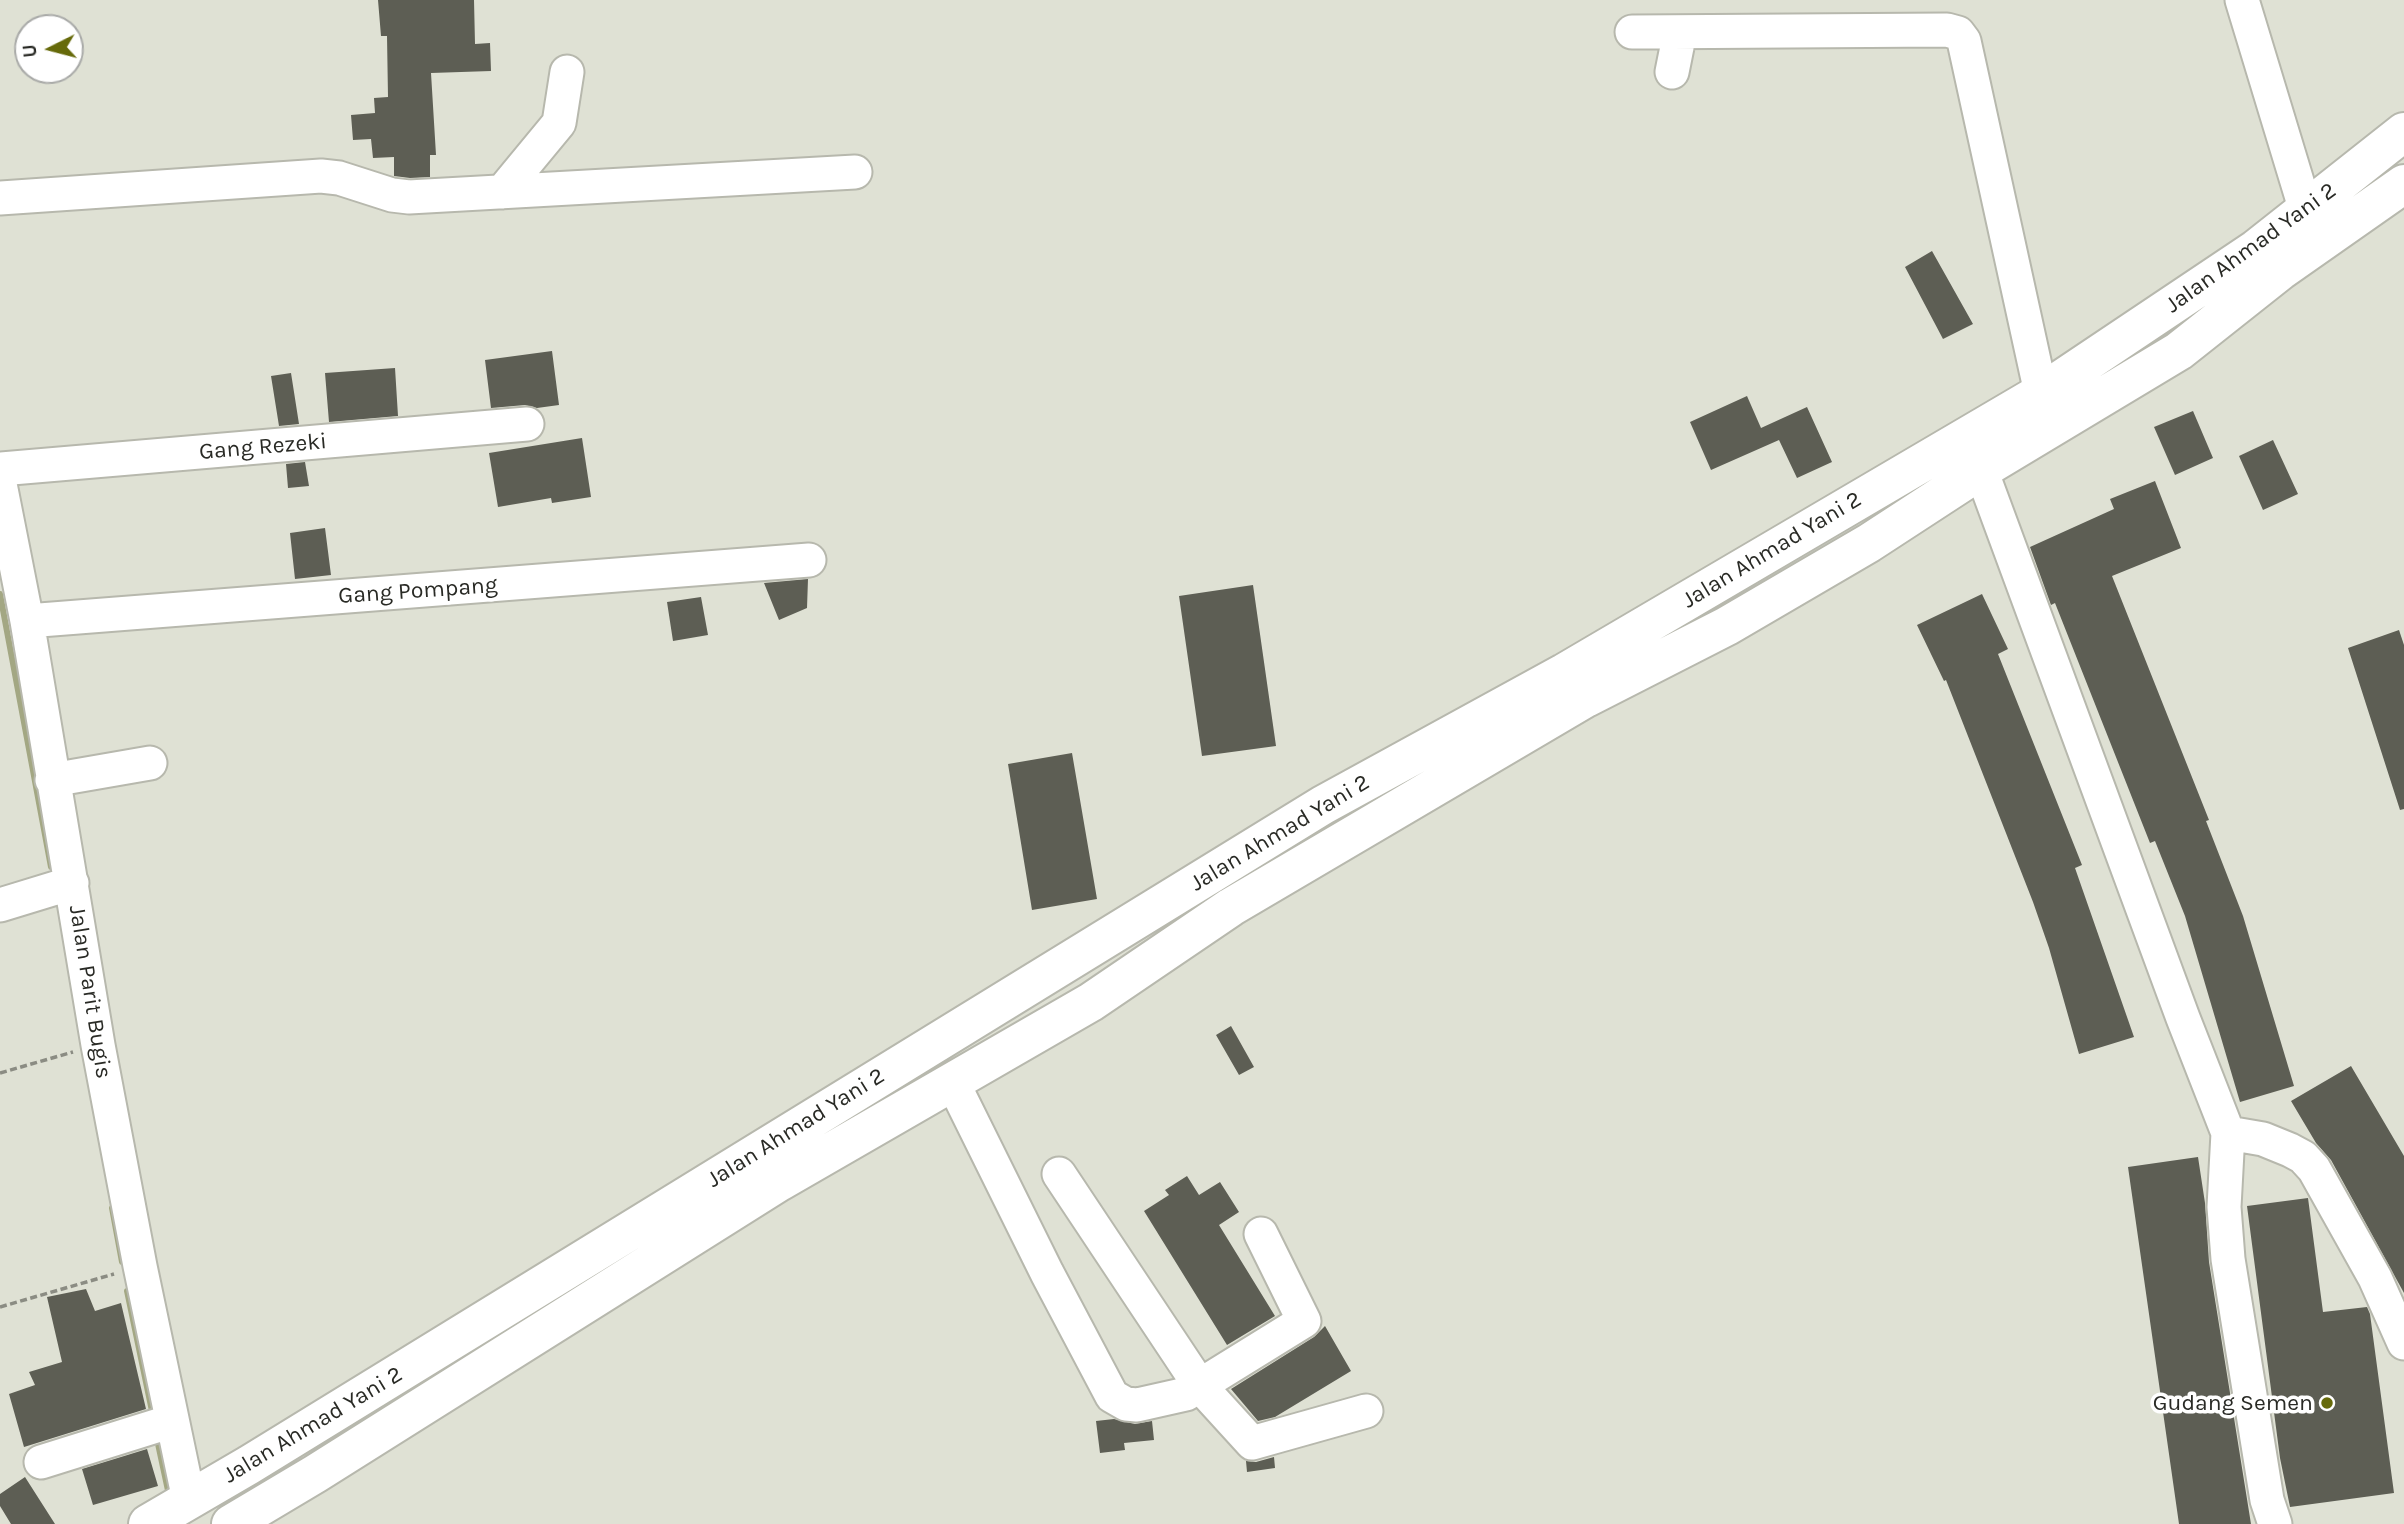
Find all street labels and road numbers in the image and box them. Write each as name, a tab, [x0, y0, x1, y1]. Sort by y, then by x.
street label: Jalan Ahmad Yani 2	[2160, 177, 2342, 319]
street label: Gang Rezeki	[198, 428, 328, 466]
street label: Jalan Ahmad Yani 2	[1677, 486, 1867, 614]
street label: Gang Pompang	[337, 572, 499, 610]
street label: Jalan Ahmad Yani 2	[1185, 769, 1375, 897]
street label: Jalan Parit Bugis	[63, 903, 117, 1081]
street label: Jalan Ahmad Yani 2	[702, 1062, 890, 1194]
street label: Jalan Ahmad Yani 2	[218, 1361, 408, 1489]

